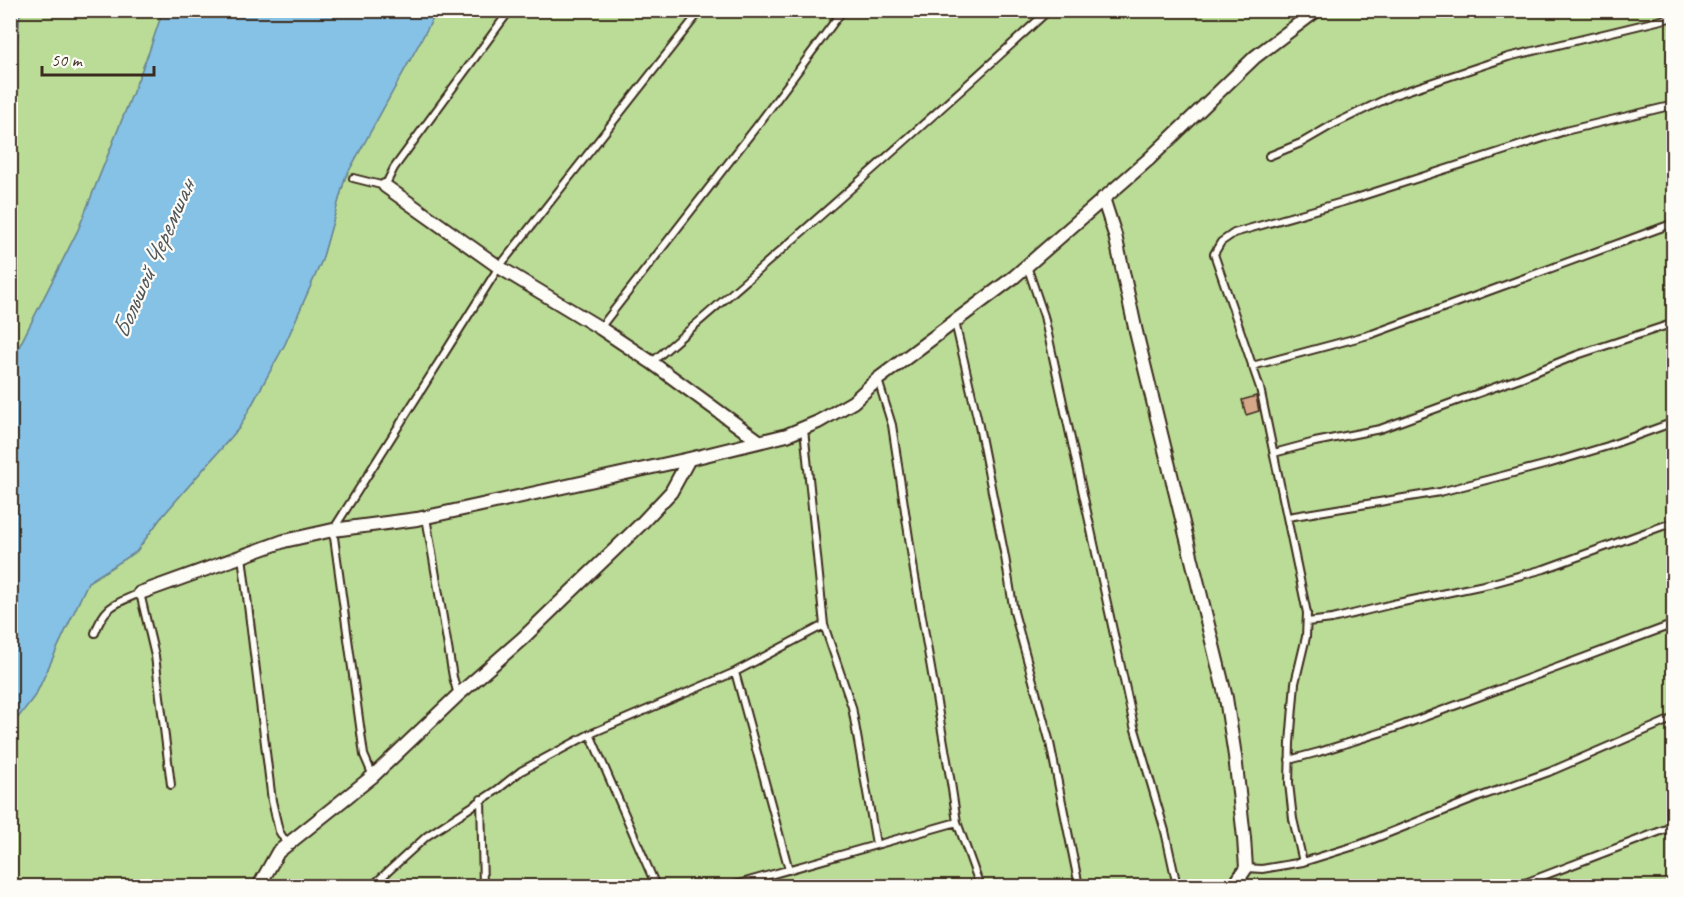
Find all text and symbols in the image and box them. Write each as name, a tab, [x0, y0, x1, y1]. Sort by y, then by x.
scale bar	[42, 39, 154, 77]
text: 50 m	[51, 49, 84, 71]
water label: Большой Черемшан	[103, 171, 204, 343]

